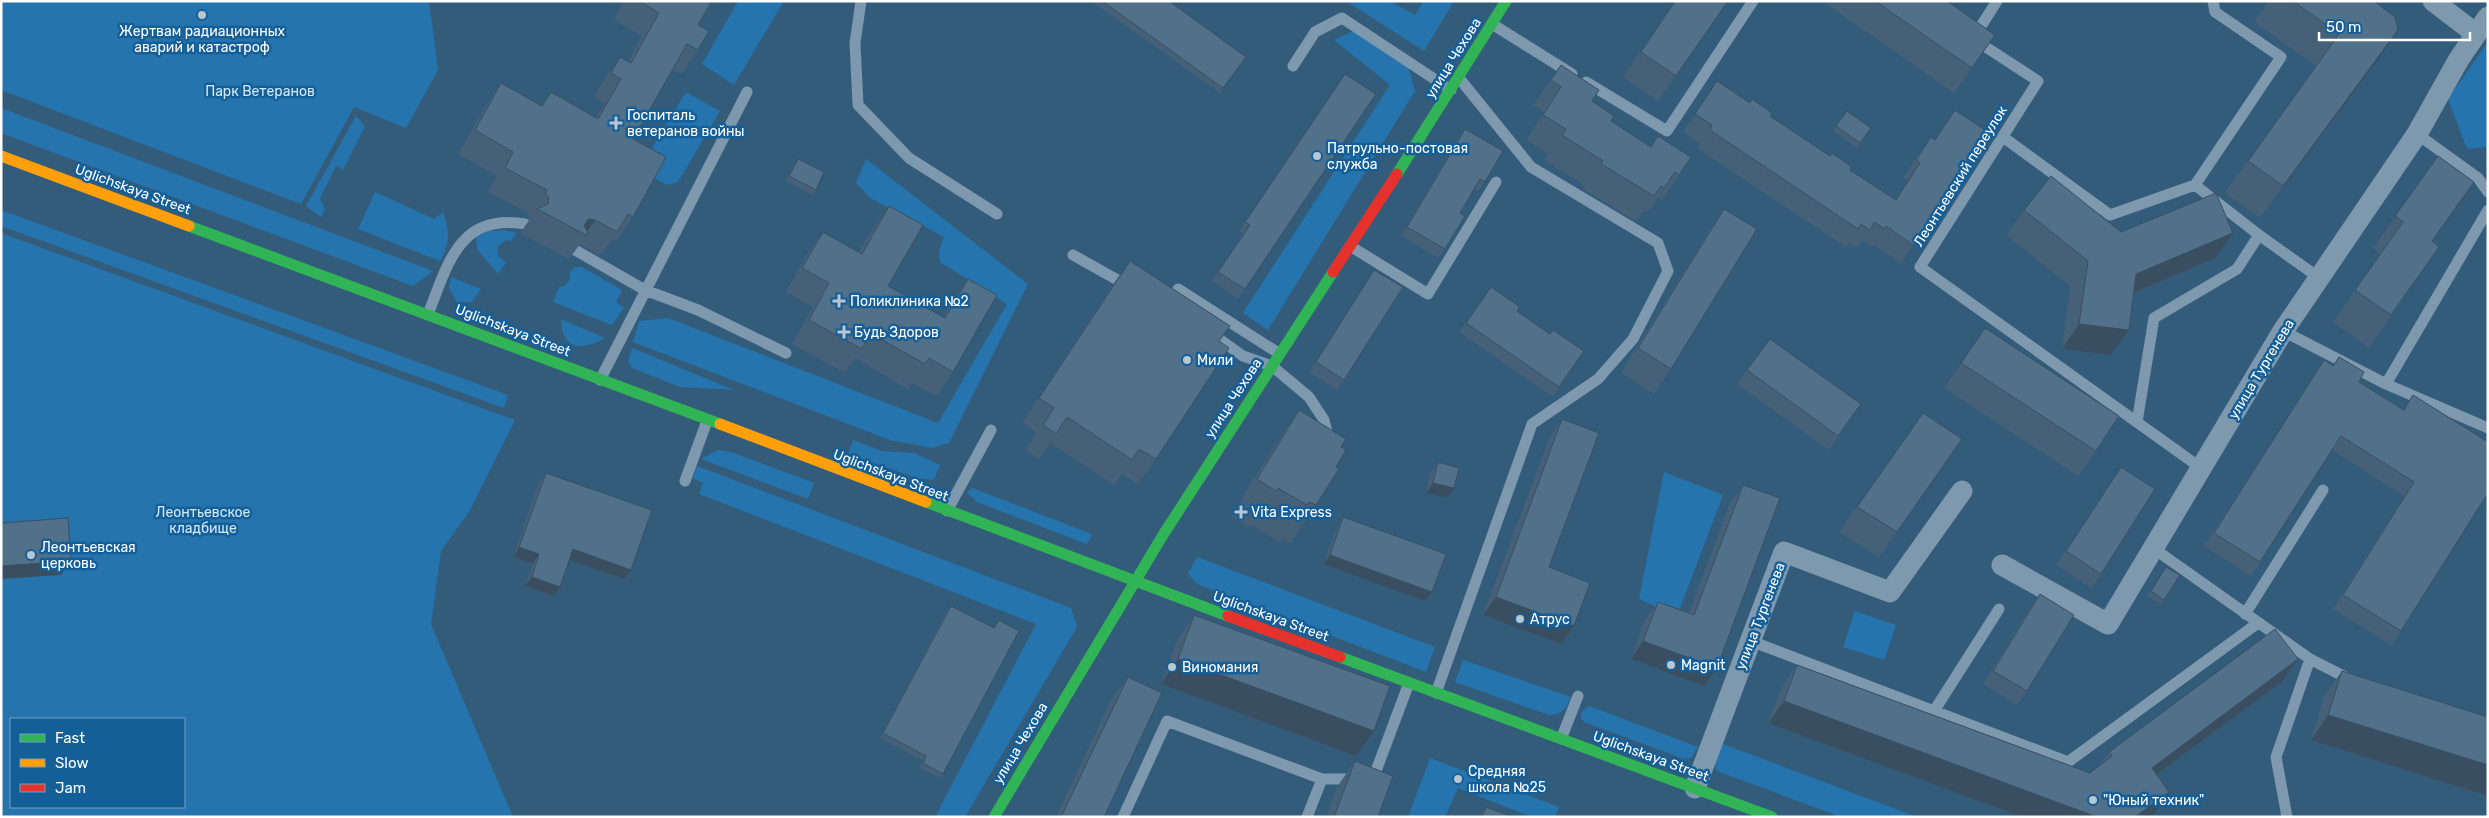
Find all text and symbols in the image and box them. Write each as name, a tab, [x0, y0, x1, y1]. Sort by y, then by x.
marker: Жертвам радиационных аварий и катастроф	[196, 9, 208, 21]
scale bar	[2319, 10, 2470, 42]
street label: улица Чехова	[1422, 15, 1485, 102]
text: 50 m	[2326, 18, 2361, 36]
place label: Жертвам радиационных аварий и катастроф	[119, 23, 286, 56]
park label: Парк Ветеранов	[205, 83, 315, 100]
street label: Леонтьевский переулок	[1910, 102, 2011, 250]
place label: Госпиталь ветеранов войны	[627, 107, 744, 140]
marker: Госпиталь ветеранов войны	[609, 116, 623, 130]
place label: Патрульно-постовая служба	[1327, 140, 1468, 173]
marker: Патрульно-постовая служба	[1311, 150, 1323, 162]
street label: Uglichskaya Street	[73, 161, 194, 219]
place label: Поликлиника №2	[850, 293, 969, 310]
marker: Поликлиника №2	[832, 294, 846, 308]
street label: Uglichskaya Street	[453, 301, 573, 360]
street label: улица Тургенева	[2225, 316, 2298, 422]
place label: Будь Здоров	[854, 324, 939, 341]
marker: Будь Здоров	[838, 326, 850, 338]
place label: Мили	[1197, 352, 1233, 369]
marker: Мили	[1181, 354, 1193, 366]
street label: улица Чехова	[1201, 355, 1266, 441]
street label: Uglichskaya Street	[831, 446, 951, 505]
park label: Леонтьевское кладбище	[156, 504, 251, 537]
place label: Vita Express	[1251, 504, 1332, 521]
marker: Vita Express	[1235, 506, 1247, 518]
place label: Леонтьевская церковь	[41, 539, 136, 572]
marker: Леонтьевская церковь	[25, 549, 37, 561]
street label: улица Тургенева	[1732, 560, 1789, 672]
street label: Uglichskaya Street	[1211, 588, 1332, 646]
place label: Атрус	[1530, 611, 1570, 628]
marker: Атрус	[1514, 613, 1526, 625]
place label: Magnit	[1681, 657, 1726, 674]
place label: Виномания	[1182, 659, 1258, 676]
marker: Magnit	[1665, 659, 1677, 671]
marker: Виномания	[1166, 661, 1178, 673]
street label: улица Чехова	[989, 700, 1051, 787]
legend	[10, 718, 185, 808]
street label: Uglichskaya Street	[1591, 728, 1712, 786]
text: Fast	[55, 729, 85, 747]
text: Slow	[55, 754, 88, 772]
place label: Средняя школа №25	[1468, 763, 1546, 796]
marker: Средняя школа №25	[1452, 773, 1464, 785]
text: Jam	[55, 779, 86, 797]
place label: "Юный техник"	[2103, 792, 2204, 809]
marker: "Юный техник"	[2087, 794, 2099, 806]

